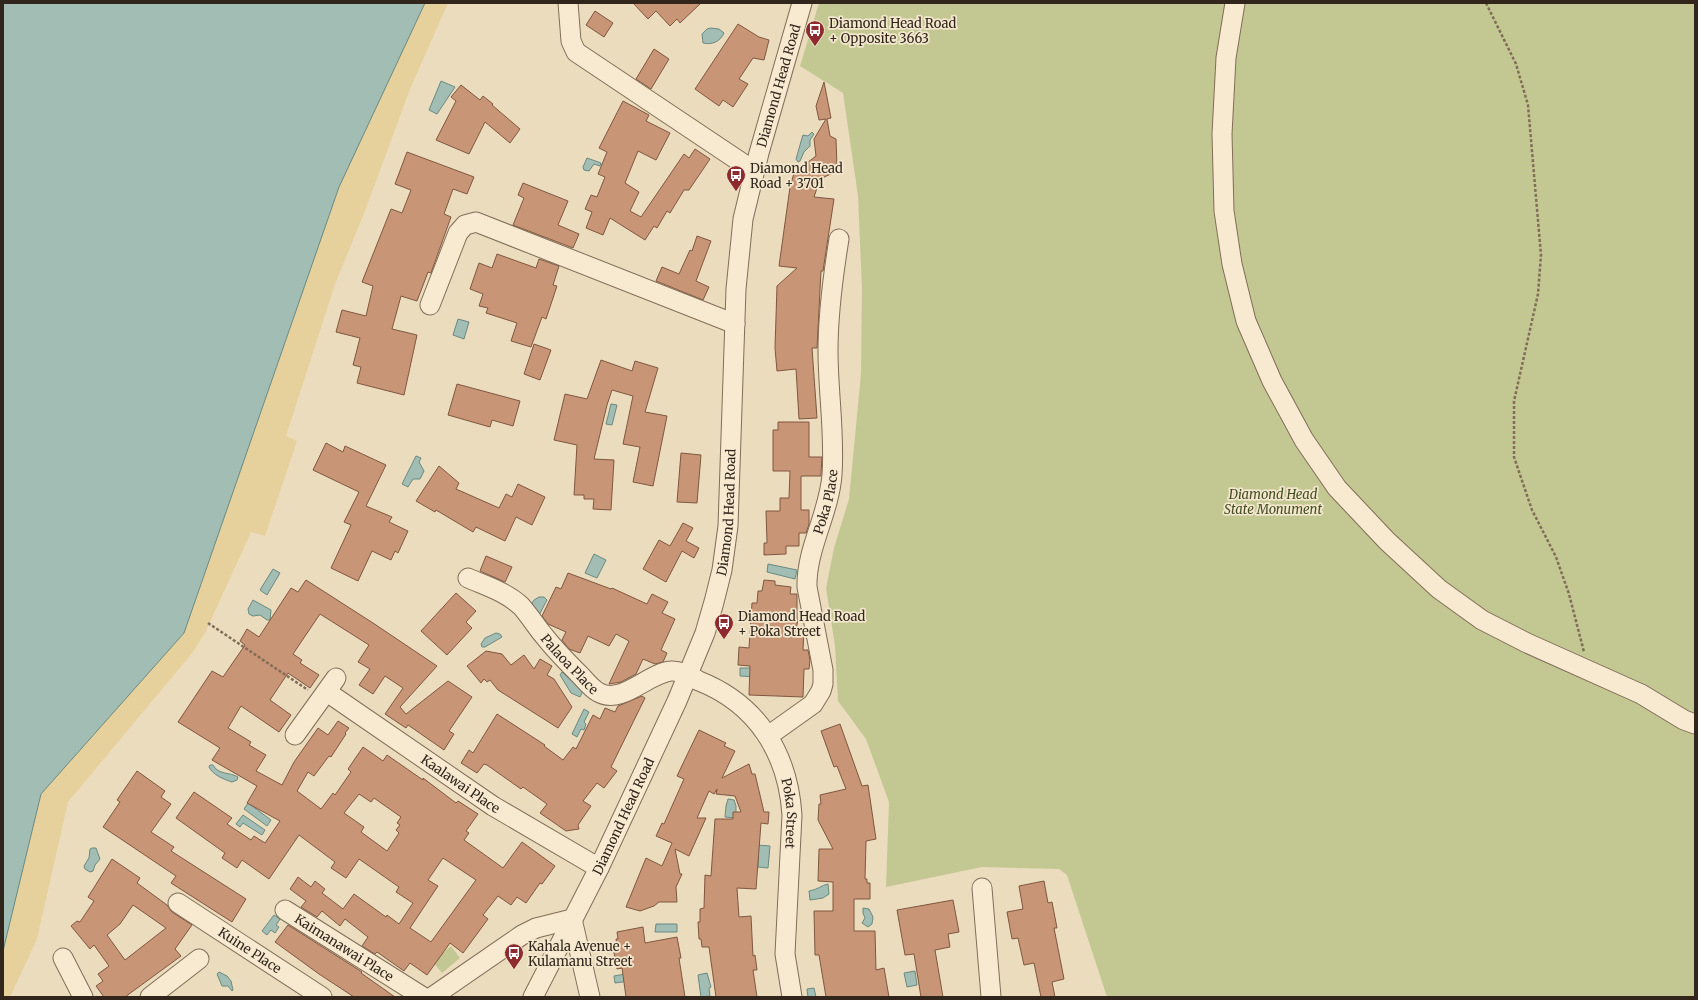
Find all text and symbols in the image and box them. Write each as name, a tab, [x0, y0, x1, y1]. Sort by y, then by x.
place label: Diamond Head Road + Opposite 3663	[829, 15, 957, 47]
bus stop icon: Diamond Head Road + Opposite 3663	[804, 19, 826, 47]
street label: Diamond Head Road	[753, 22, 805, 149]
place label: Diamond Head Road + 3701	[750, 160, 843, 192]
bus stop icon: Diamond Head Road + 3701	[725, 164, 747, 192]
street label: Diamond Head Road	[713, 448, 740, 578]
street label: Poka Place	[810, 469, 841, 537]
park label: Diamond Head State Monument	[1224, 486, 1322, 518]
place label: Diamond Head Road + Poka Street	[738, 608, 866, 640]
bus stop icon: Diamond Head Road + Poka Street	[713, 612, 735, 640]
street label: Palaoa Place	[537, 631, 602, 698]
street label: Kaalawai Place	[417, 751, 503, 817]
street label: Diamond Head Road	[589, 755, 658, 878]
street label: Poka Street	[777, 776, 800, 849]
street label: Kaimanawai Place	[291, 910, 397, 985]
street label: Kuine Place	[215, 924, 285, 977]
place label: Kahala Avenue + Kulamanu Street	[528, 938, 633, 970]
bus stop icon: Kahala Avenue + Kulamanu Street	[503, 942, 525, 970]

